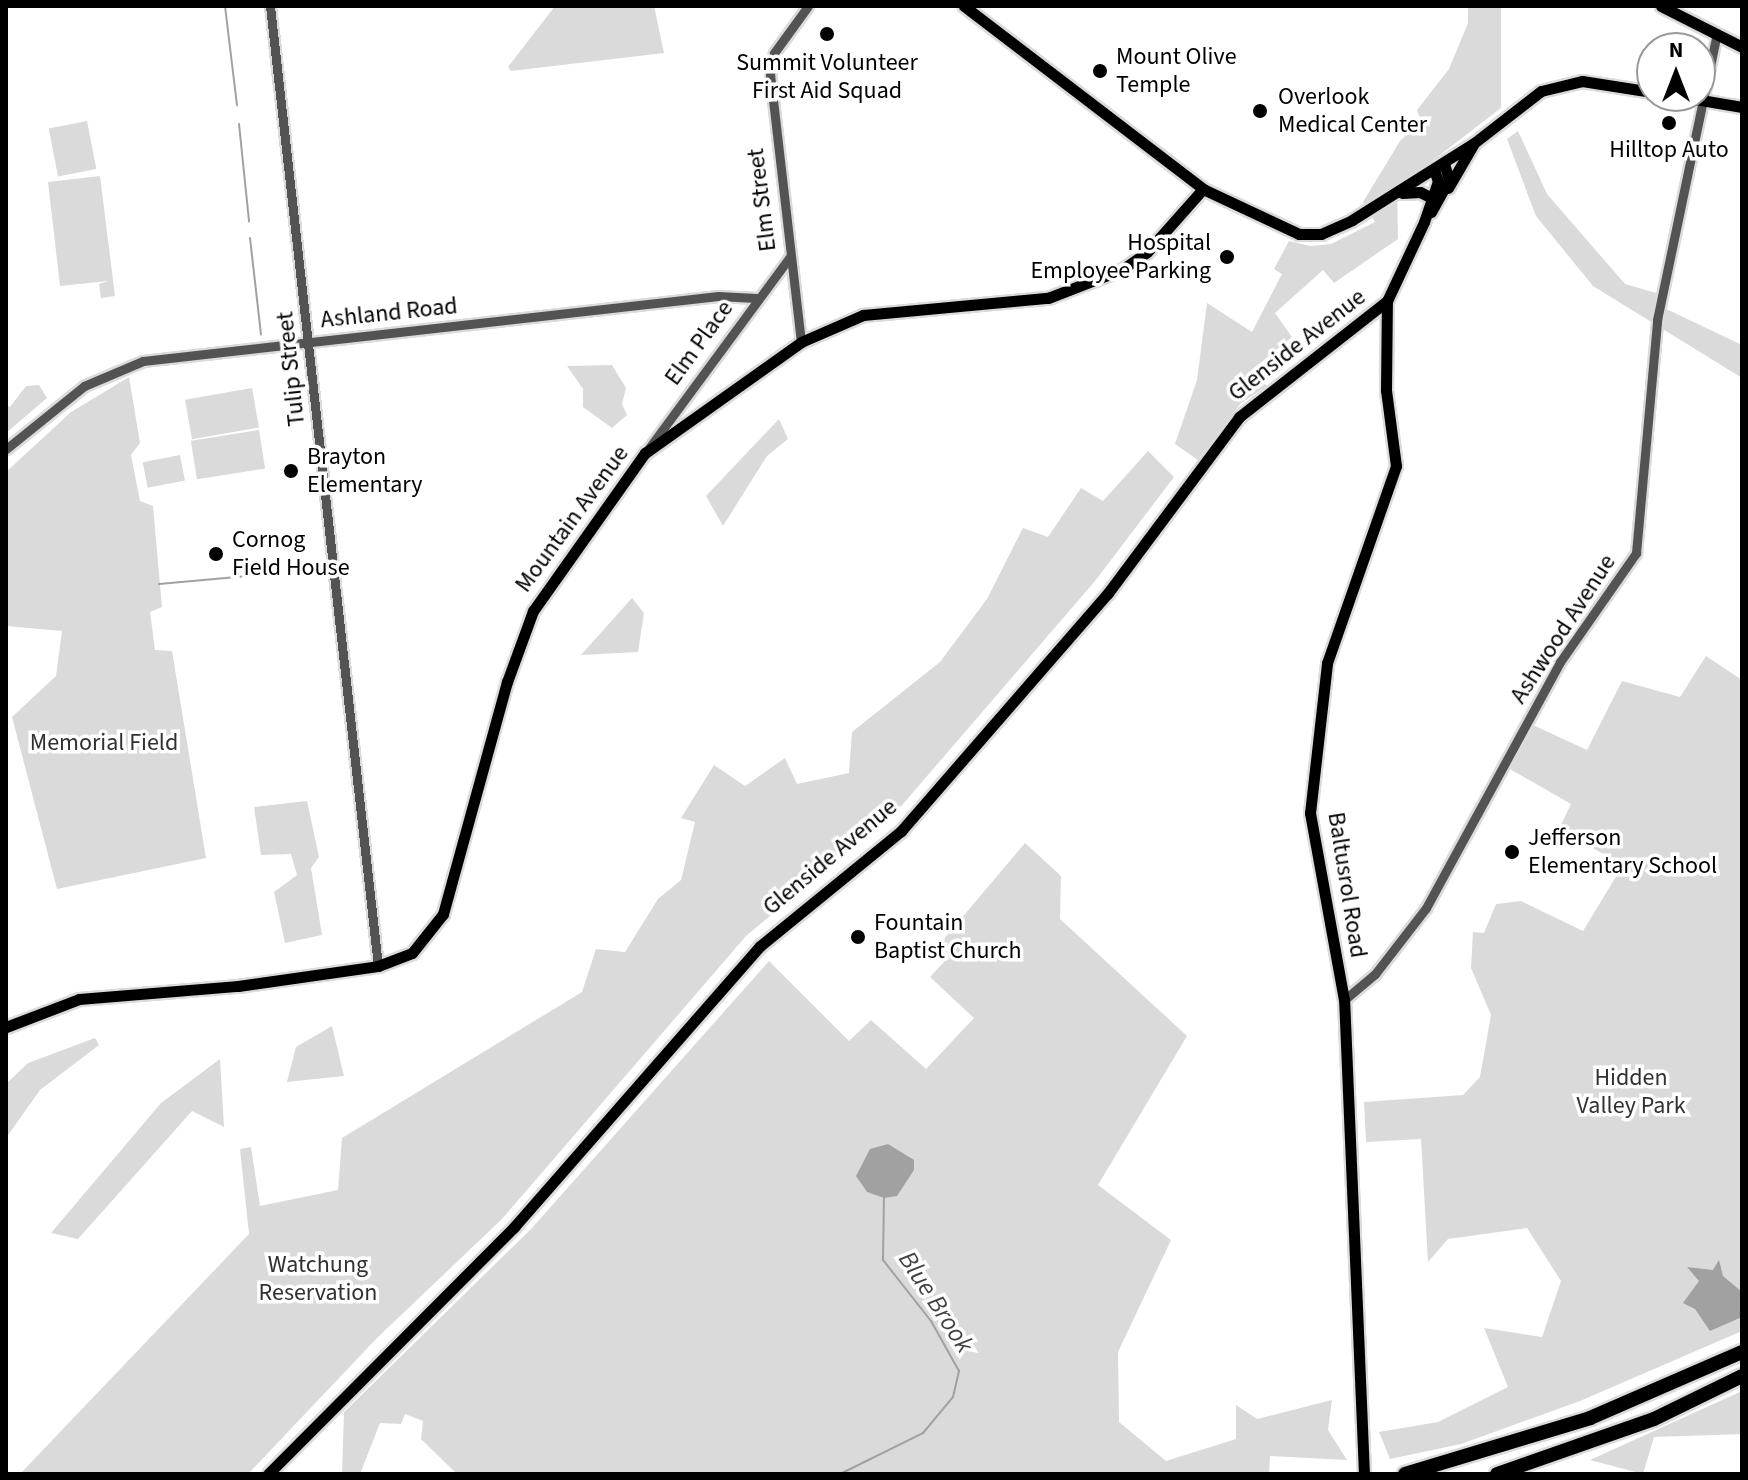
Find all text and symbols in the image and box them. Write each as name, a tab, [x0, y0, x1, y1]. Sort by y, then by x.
marker: Summit Volunteer First Aid Squad	[816, 23, 838, 45]
north arrow	[1636, 32, 1716, 112]
text: N	[1669, 34, 1683, 66]
place label: Mount Olive Temple	[1116, 43, 1237, 99]
place label: Summit Volunteer First Aid Squad	[736, 49, 918, 105]
marker: Mount Olive Temple	[1091, 62, 1109, 80]
place label: Overlook Medical Center	[1278, 83, 1427, 139]
marker: Overlook Medical Center	[1249, 100, 1271, 122]
marker: Hilltop Auto	[1660, 114, 1678, 132]
place label: Hilltop Auto	[1609, 136, 1729, 164]
street label: Elm Street	[741, 147, 783, 253]
place label: Hospital Employee Parking	[1030, 229, 1211, 285]
marker: Hospital Employee Parking	[1218, 248, 1236, 266]
street label: Glenside Avenue	[1223, 283, 1371, 407]
street label: Ashland Road	[319, 291, 459, 335]
street label: Elm Place	[659, 295, 739, 391]
street label: Tulip Street	[271, 310, 311, 428]
street label: Mountain Avenue	[509, 440, 635, 598]
place label: Brayton Elementary	[307, 443, 422, 499]
marker: Brayton Elementary	[282, 462, 300, 480]
place label: Cornog Field House	[232, 526, 350, 582]
marker: Cornog Field House	[207, 545, 225, 563]
street label: Ashwood Avenue	[1504, 549, 1622, 709]
park label: Memorial Field	[30, 729, 178, 757]
street label: Glenside Avenue	[757, 793, 903, 921]
street label: Baltusrol Road	[1321, 810, 1373, 960]
place label: Jefferson Elementary School	[1528, 824, 1717, 880]
marker: Jefferson Elementary School	[1503, 843, 1521, 861]
place label: Fountain Baptist Church	[874, 909, 1022, 965]
marker: Fountain Baptist Church	[849, 928, 867, 946]
park label: Hidden Valley Park	[1576, 1064, 1686, 1120]
water label: Blue Brook	[892, 1245, 980, 1359]
park label: Watchung Reservation	[259, 1251, 377, 1307]

